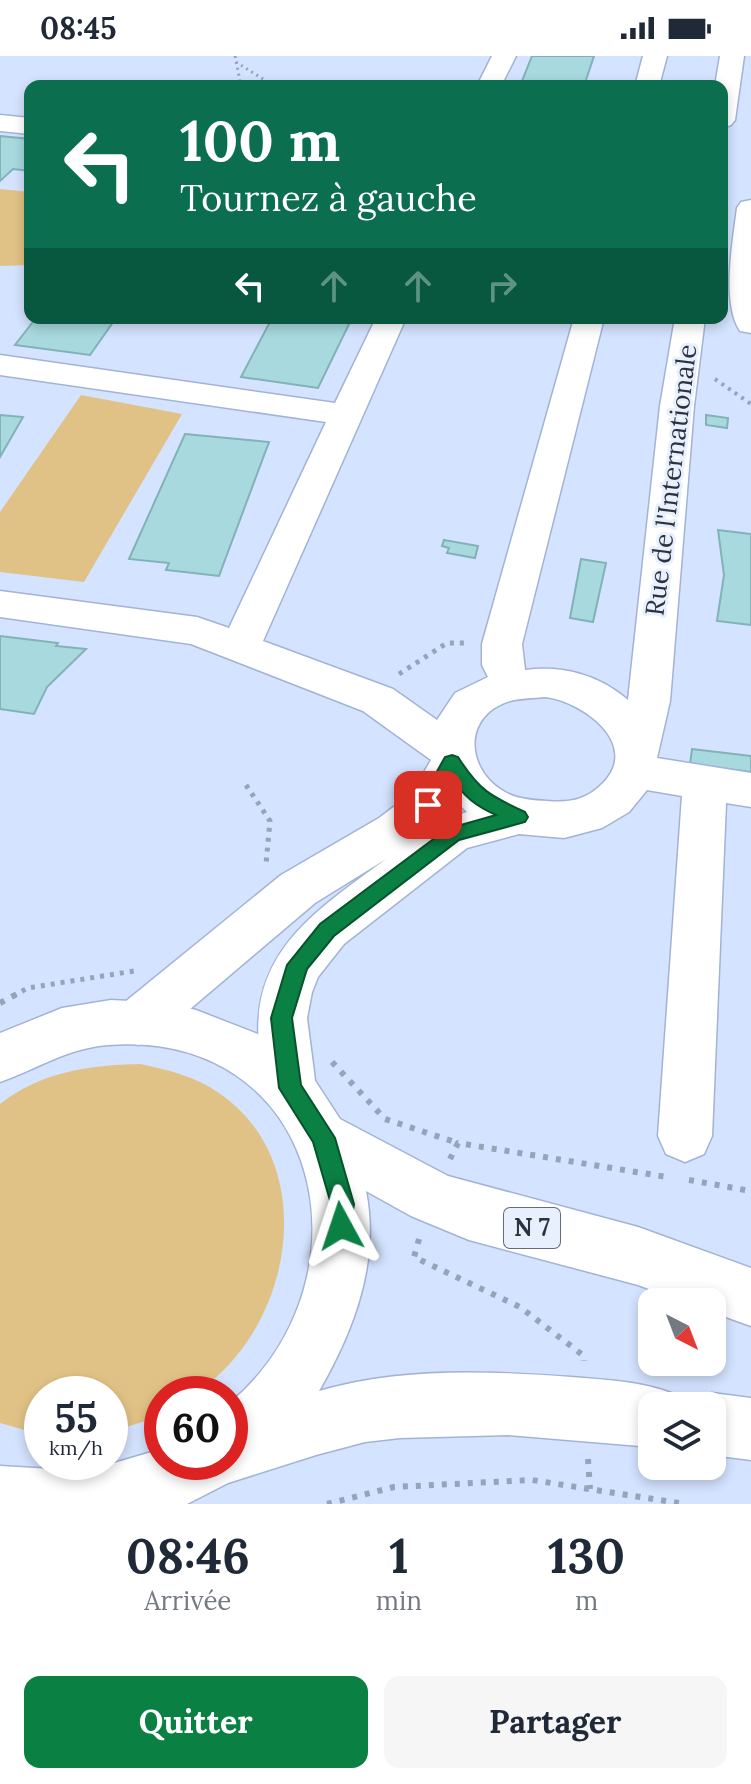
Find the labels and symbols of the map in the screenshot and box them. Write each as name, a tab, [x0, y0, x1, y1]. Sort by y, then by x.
street label: Rue de l'Internationale	[637, 342, 704, 618]
pin	[394, 771, 462, 839]
position arrow	[299, 1184, 383, 1268]
road number: N 7	[504, 1208, 560, 1248]
north arrow	[638, 1288, 726, 1376]
speed limit sign: 60	[144, 1376, 248, 1480]

